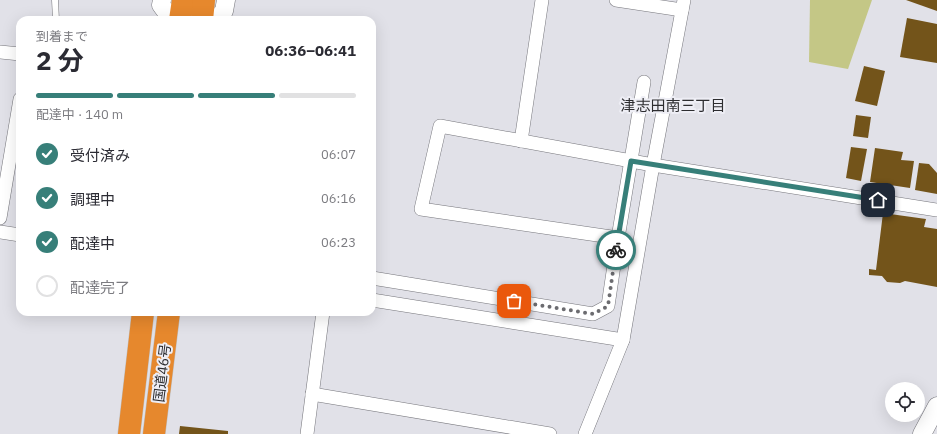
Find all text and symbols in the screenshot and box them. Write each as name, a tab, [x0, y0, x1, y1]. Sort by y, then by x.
text: 到着まで	[36, 28, 88, 45]
text: 06:36–06:41	[265, 41, 356, 60]
text: 2 分	[36, 43, 84, 77]
district label: 津志田南三丁目	[620, 96, 726, 115]
text: 配達中 · 140 m	[36, 106, 123, 123]
icon: check	[36, 143, 58, 165]
text: 受付済み	[70, 146, 130, 165]
text: 06:07	[321, 146, 356, 163]
pin	[861, 183, 895, 217]
icon: check	[36, 187, 58, 209]
icon: home	[867, 189, 889, 211]
text: 調理中	[70, 190, 115, 209]
text: 06:16	[321, 190, 356, 207]
courier	[596, 230, 636, 270]
icon: check	[36, 231, 58, 253]
text: 配達中	[70, 234, 115, 253]
text: 06:23	[321, 234, 356, 251]
icon: bike	[605, 239, 627, 261]
text: 配達完了	[70, 278, 130, 297]
pin	[497, 284, 531, 318]
icon: bag	[503, 290, 525, 312]
street label: 国道46号	[149, 343, 175, 403]
map controls	[885, 382, 925, 422]
button: locate	[885, 382, 925, 422]

